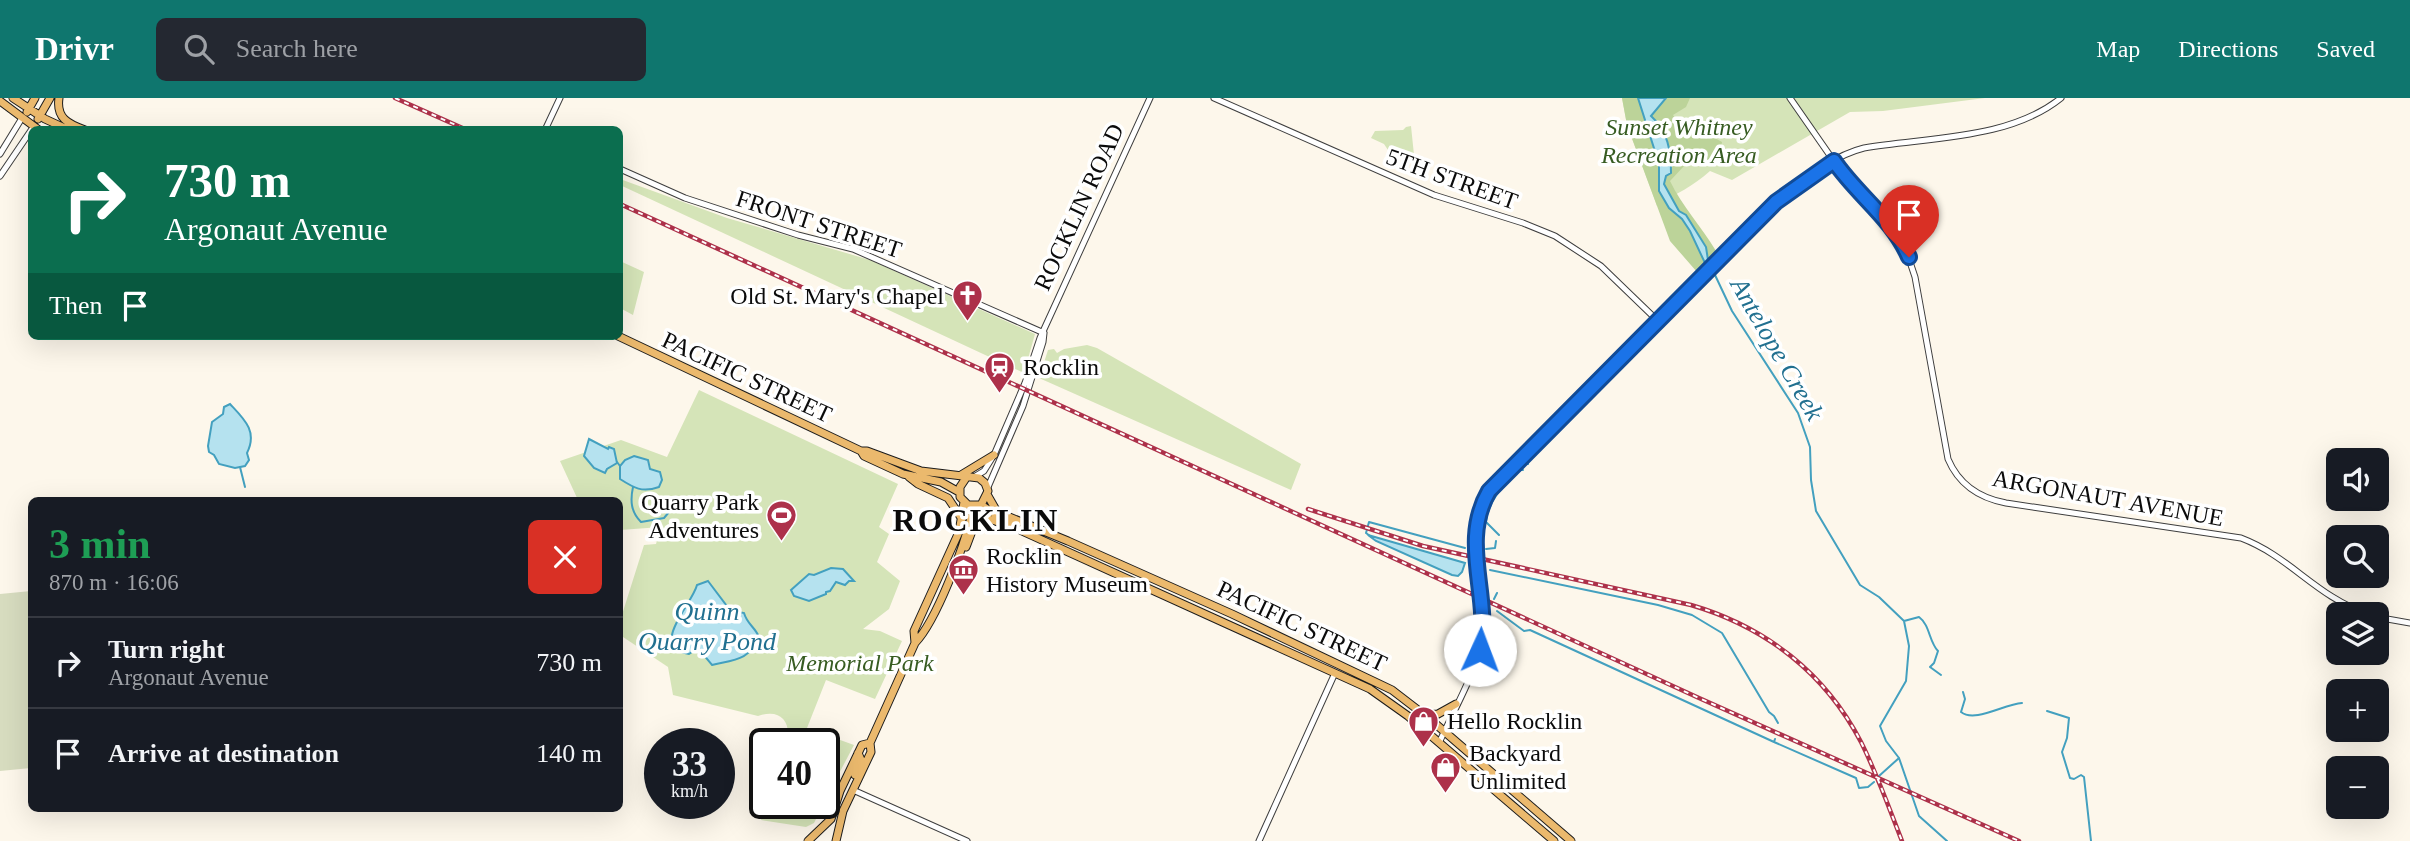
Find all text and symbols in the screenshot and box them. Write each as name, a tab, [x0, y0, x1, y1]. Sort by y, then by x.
search box	[156, 18, 646, 81]
icon: search	[180, 30, 218, 68]
text: Drivr	[35, 31, 114, 67]
text: Search here	[236, 34, 358, 63]
text: Map	[2096, 36, 2140, 62]
text: Directions	[2178, 36, 2278, 62]
text: Saved	[2316, 36, 2375, 62]
park label: Sunset Whitney Recreation Area	[1600, 114, 1757, 168]
street label: ROCKLIN ROAD	[1029, 120, 1129, 294]
street label: 5TH STREET	[1383, 143, 1522, 215]
text: 730 m	[164, 153, 291, 208]
icon: right	[49, 154, 140, 245]
street label: FRONT STREET	[733, 185, 905, 263]
pin	[1879, 185, 1939, 257]
icon: arrive	[1890, 196, 1928, 234]
text: Argonaut Avenue	[164, 211, 388, 247]
water label: Antelope Creek	[1723, 271, 1830, 426]
church icon: Old St. Mary's Chapel	[950, 279, 984, 323]
place label: Old St. Mary's Chapel	[730, 283, 944, 309]
icon: arrive	[116, 287, 154, 325]
text: Then	[49, 291, 102, 320]
street label: PACIFIC STREET	[658, 326, 836, 428]
station icon: Rocklin	[983, 350, 1017, 394]
place label: Rocklin	[1023, 354, 1099, 380]
map controls	[2326, 448, 2389, 819]
button: sound	[2326, 448, 2389, 511]
street label: ARGONAUT AVENUE	[1990, 465, 2226, 531]
place label: Quarry Park Adventures	[641, 489, 759, 543]
sports icon: Quarry Park Adventures	[765, 499, 799, 543]
district label: ROCKLIN	[893, 502, 1059, 538]
button: close	[528, 520, 602, 594]
text: 3 min	[49, 521, 151, 567]
button: search	[2326, 525, 2389, 588]
place label: Rocklin History Museum	[986, 543, 1148, 597]
museum icon: Rocklin History Museum	[946, 553, 980, 597]
text: 870 m · 16:06	[49, 570, 179, 595]
street label: PACIFIC STREET	[1213, 575, 1391, 677]
water label: Quinn Quarry Pond	[638, 597, 777, 656]
button: layers	[2326, 602, 2389, 665]
position arrow	[1443, 613, 1517, 687]
text: Turn right	[108, 635, 225, 664]
icon: right	[49, 644, 87, 682]
text: 730 m	[536, 648, 602, 677]
park label: Memorial Park	[785, 650, 934, 676]
text: Argonaut Avenue	[108, 665, 269, 690]
button: +	[2326, 679, 2389, 742]
shop icon: Hello Rocklin	[1407, 704, 1441, 748]
place label: Hello Rocklin	[1447, 708, 1582, 734]
speed limit sign: 40	[749, 728, 840, 819]
icon: arrive	[49, 735, 87, 773]
text: Arrive at destination	[108, 739, 339, 768]
text: 140 m	[536, 739, 602, 768]
place label: Backyard Unlimited	[1469, 740, 1566, 794]
text: 33	[672, 745, 707, 784]
shop icon: Backyard Unlimited	[1429, 750, 1463, 794]
button: −	[2326, 756, 2389, 819]
text: km/h	[671, 781, 708, 801]

